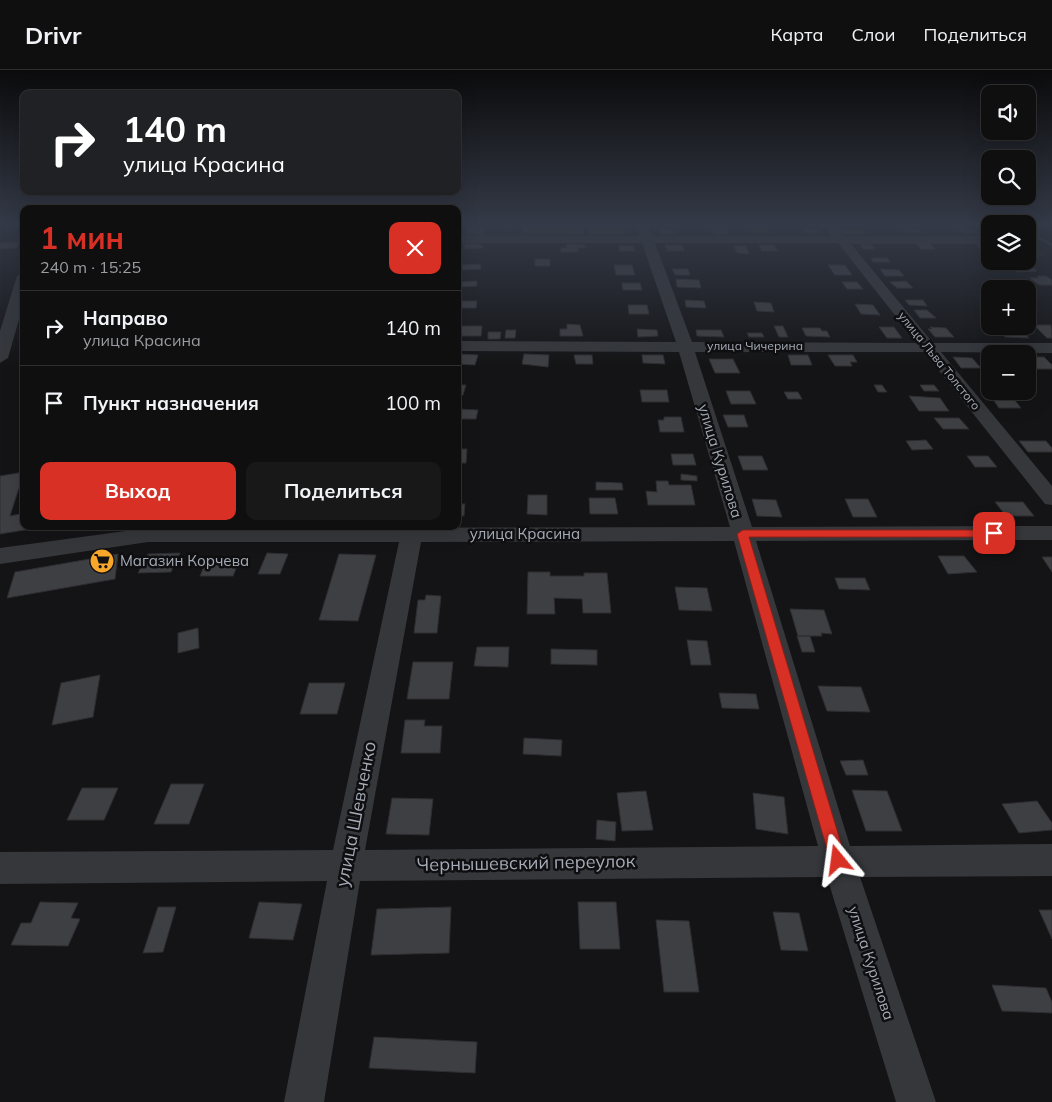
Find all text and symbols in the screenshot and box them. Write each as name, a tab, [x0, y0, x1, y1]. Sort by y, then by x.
text: Drivr	[25, 20, 81, 50]
text: Карта	[771, 23, 823, 46]
text: Слои	[851, 23, 896, 46]
text: Поделиться	[924, 23, 1027, 46]
map controls	[981, 85, 1036, 400]
button: sound	[981, 85, 1036, 140]
text: 140 m	[123, 107, 227, 151]
icon: right	[40, 110, 105, 175]
text: улица Красина	[123, 150, 285, 178]
button: search	[981, 150, 1036, 205]
button: layers	[981, 215, 1036, 270]
text: 1 мин	[40, 219, 124, 257]
button: close	[389, 222, 441, 274]
text: 240 m · 15:25	[40, 257, 141, 277]
button: +	[981, 280, 1036, 335]
text: Направо	[83, 306, 168, 330]
street label: улица Льва Толстого	[895, 309, 984, 413]
icon: right	[40, 314, 68, 342]
text: 140 m	[385, 316, 441, 340]
text: улица Красина	[83, 330, 201, 350]
street label: улица Чичерина	[707, 338, 803, 353]
button: −	[981, 345, 1036, 400]
icon: arrive	[40, 389, 68, 417]
text: Пункт назначения	[83, 391, 259, 415]
text: 100 m	[385, 391, 441, 415]
street label: улица Курилова	[694, 401, 747, 520]
button: Выход	[40, 462, 236, 520]
button: Поделиться	[246, 462, 441, 520]
pin	[973, 512, 1015, 554]
icon: arrive	[980, 519, 1008, 547]
street label: улица Красина	[470, 524, 580, 543]
supermarket icon: Магазин Корчева	[89, 548, 115, 574]
place label: Магазин Корчева	[120, 551, 249, 570]
street label: улица Шевченко	[330, 739, 381, 889]
position arrow	[811, 833, 863, 885]
street label: Чернышевский переулок	[417, 849, 636, 876]
street label: улица Курилова	[844, 904, 899, 1022]

